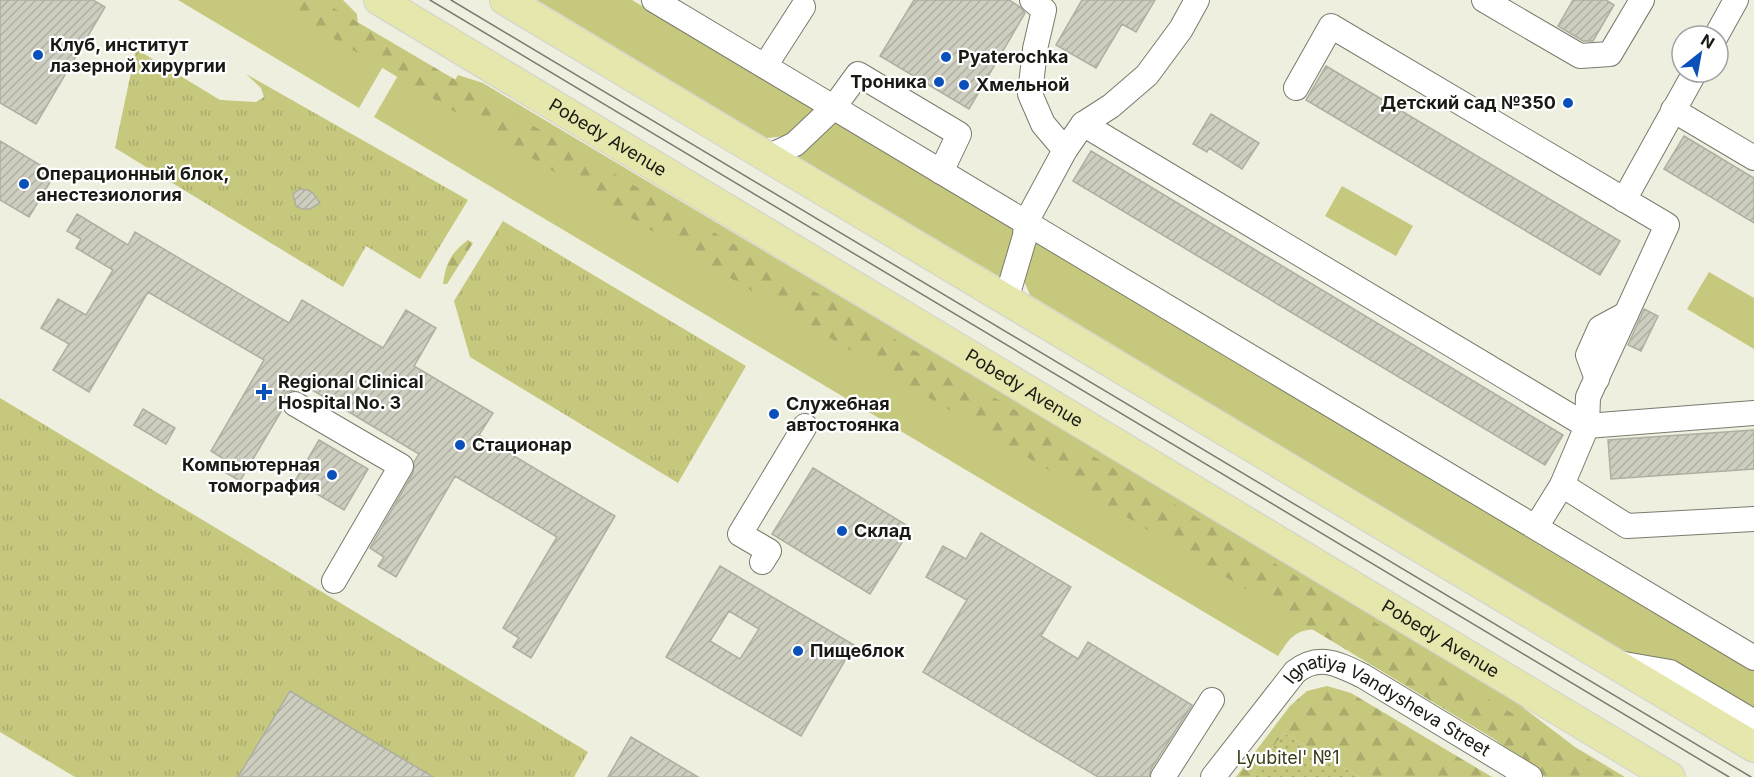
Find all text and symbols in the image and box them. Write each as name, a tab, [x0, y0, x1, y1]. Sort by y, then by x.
north arrow	[1670, 24, 1730, 84]
text: N	[1697, 29, 1718, 53]
place label: Клуб, институт лазерной хирургии	[50, 34, 226, 76]
place label: Pyaterochka	[958, 46, 1069, 67]
marker: Клуб, институт лазерной хирургии	[31, 48, 45, 62]
marker: Pyaterochka	[939, 50, 953, 64]
place label: Троника	[850, 71, 927, 92]
place label: Хмельной	[976, 74, 1070, 95]
marker: Троника	[932, 75, 946, 89]
marker: Хмельной	[957, 78, 971, 92]
place label: Детский сад №350	[1381, 92, 1556, 113]
street label: Pobedy Avenue	[546, 94, 671, 181]
marker: Детский сад №350	[1561, 96, 1575, 110]
place label: Операционный блок, анестезиология	[36, 163, 229, 205]
marker: Операционный блок, анестезиология	[17, 177, 31, 191]
street label: Pobedy Avenue	[962, 345, 1087, 431]
place label: Regional Clinical Hospital No. 3	[278, 371, 424, 413]
marker: Regional Clinical Hospital No. 3	[255, 383, 273, 401]
place label: Служебная автостоянка	[786, 393, 900, 435]
marker: Служебная автостоянка	[767, 407, 781, 421]
place label: Стационар	[472, 434, 572, 455]
marker: Стационар	[453, 438, 467, 452]
place label: Компьютерная томография	[182, 454, 320, 496]
marker: Компьютерная томография	[325, 468, 339, 482]
place label: Склад	[854, 520, 911, 541]
marker: Склад	[835, 524, 849, 538]
street label: Pobedy Avenue	[1378, 595, 1503, 682]
place label: Пищеблок	[810, 640, 905, 661]
marker: Пищеблок	[791, 644, 805, 658]
street label: Ignatiya Vandysheva Street	[1279, 651, 1494, 760]
park label: Lyubitel' №1	[1236, 747, 1340, 768]

